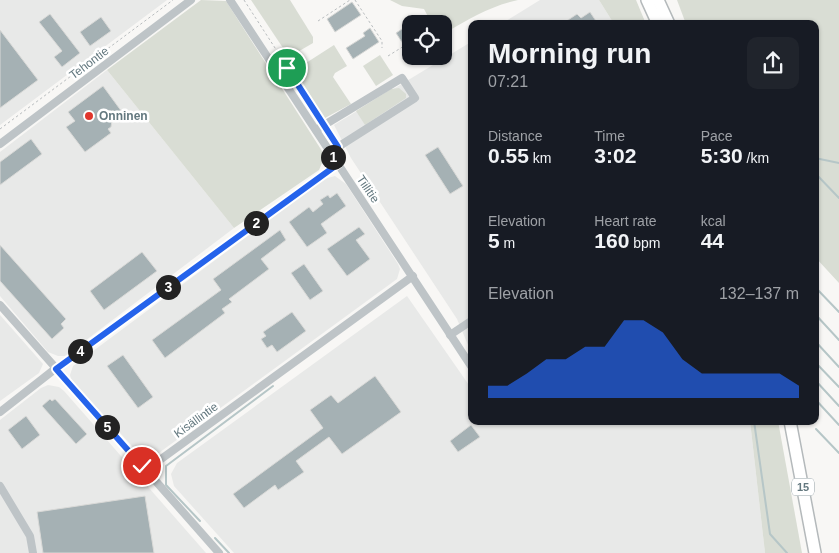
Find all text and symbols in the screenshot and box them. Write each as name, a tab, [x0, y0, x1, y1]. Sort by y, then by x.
map controls	[402, 15, 452, 65]
button: locate	[402, 15, 452, 65]
button: share	[747, 37, 799, 89]
text: Morning run	[488, 38, 651, 69]
street label: Tehontie	[67, 44, 112, 82]
pin	[266, 47, 308, 89]
icon: arrive	[273, 54, 301, 82]
text: 07:21	[488, 73, 528, 90]
place label: Onninen	[99, 109, 148, 123]
marker: Onninen	[83, 110, 95, 122]
text: Distance	[488, 128, 542, 144]
text: Time	[594, 128, 625, 144]
text: Pace	[701, 128, 733, 144]
pin: 1	[320, 144, 346, 170]
text: 0.55	[488, 144, 529, 167]
text: 3:02	[594, 144, 636, 167]
text: 5:30	[701, 144, 743, 167]
text: 1	[330, 149, 337, 165]
text: km	[529, 150, 551, 166]
text: /km	[743, 150, 769, 166]
street label: Tiilitie	[354, 173, 382, 206]
pin: 2	[244, 210, 268, 236]
text: Elevation	[488, 213, 546, 229]
text: Heart rate	[594, 213, 657, 229]
text: kcal	[701, 213, 726, 229]
text: 2	[253, 215, 260, 231]
text: 5	[488, 229, 500, 252]
text: 160	[594, 229, 629, 252]
text: 44	[701, 229, 724, 252]
text: m	[500, 235, 515, 251]
text: bpm	[629, 235, 661, 251]
pin: 3	[156, 274, 180, 300]
text: 3	[165, 279, 172, 295]
text: Elevation	[488, 285, 554, 302]
text: 132–137 m	[719, 285, 799, 302]
pin: 4	[68, 338, 92, 364]
text: 4	[77, 343, 84, 359]
street label: Kisällintie	[171, 399, 221, 441]
pin: 5	[94, 414, 120, 440]
text: 5	[104, 419, 111, 435]
pin	[121, 445, 163, 487]
icon: check	[128, 452, 156, 480]
road number: 15	[792, 478, 814, 496]

